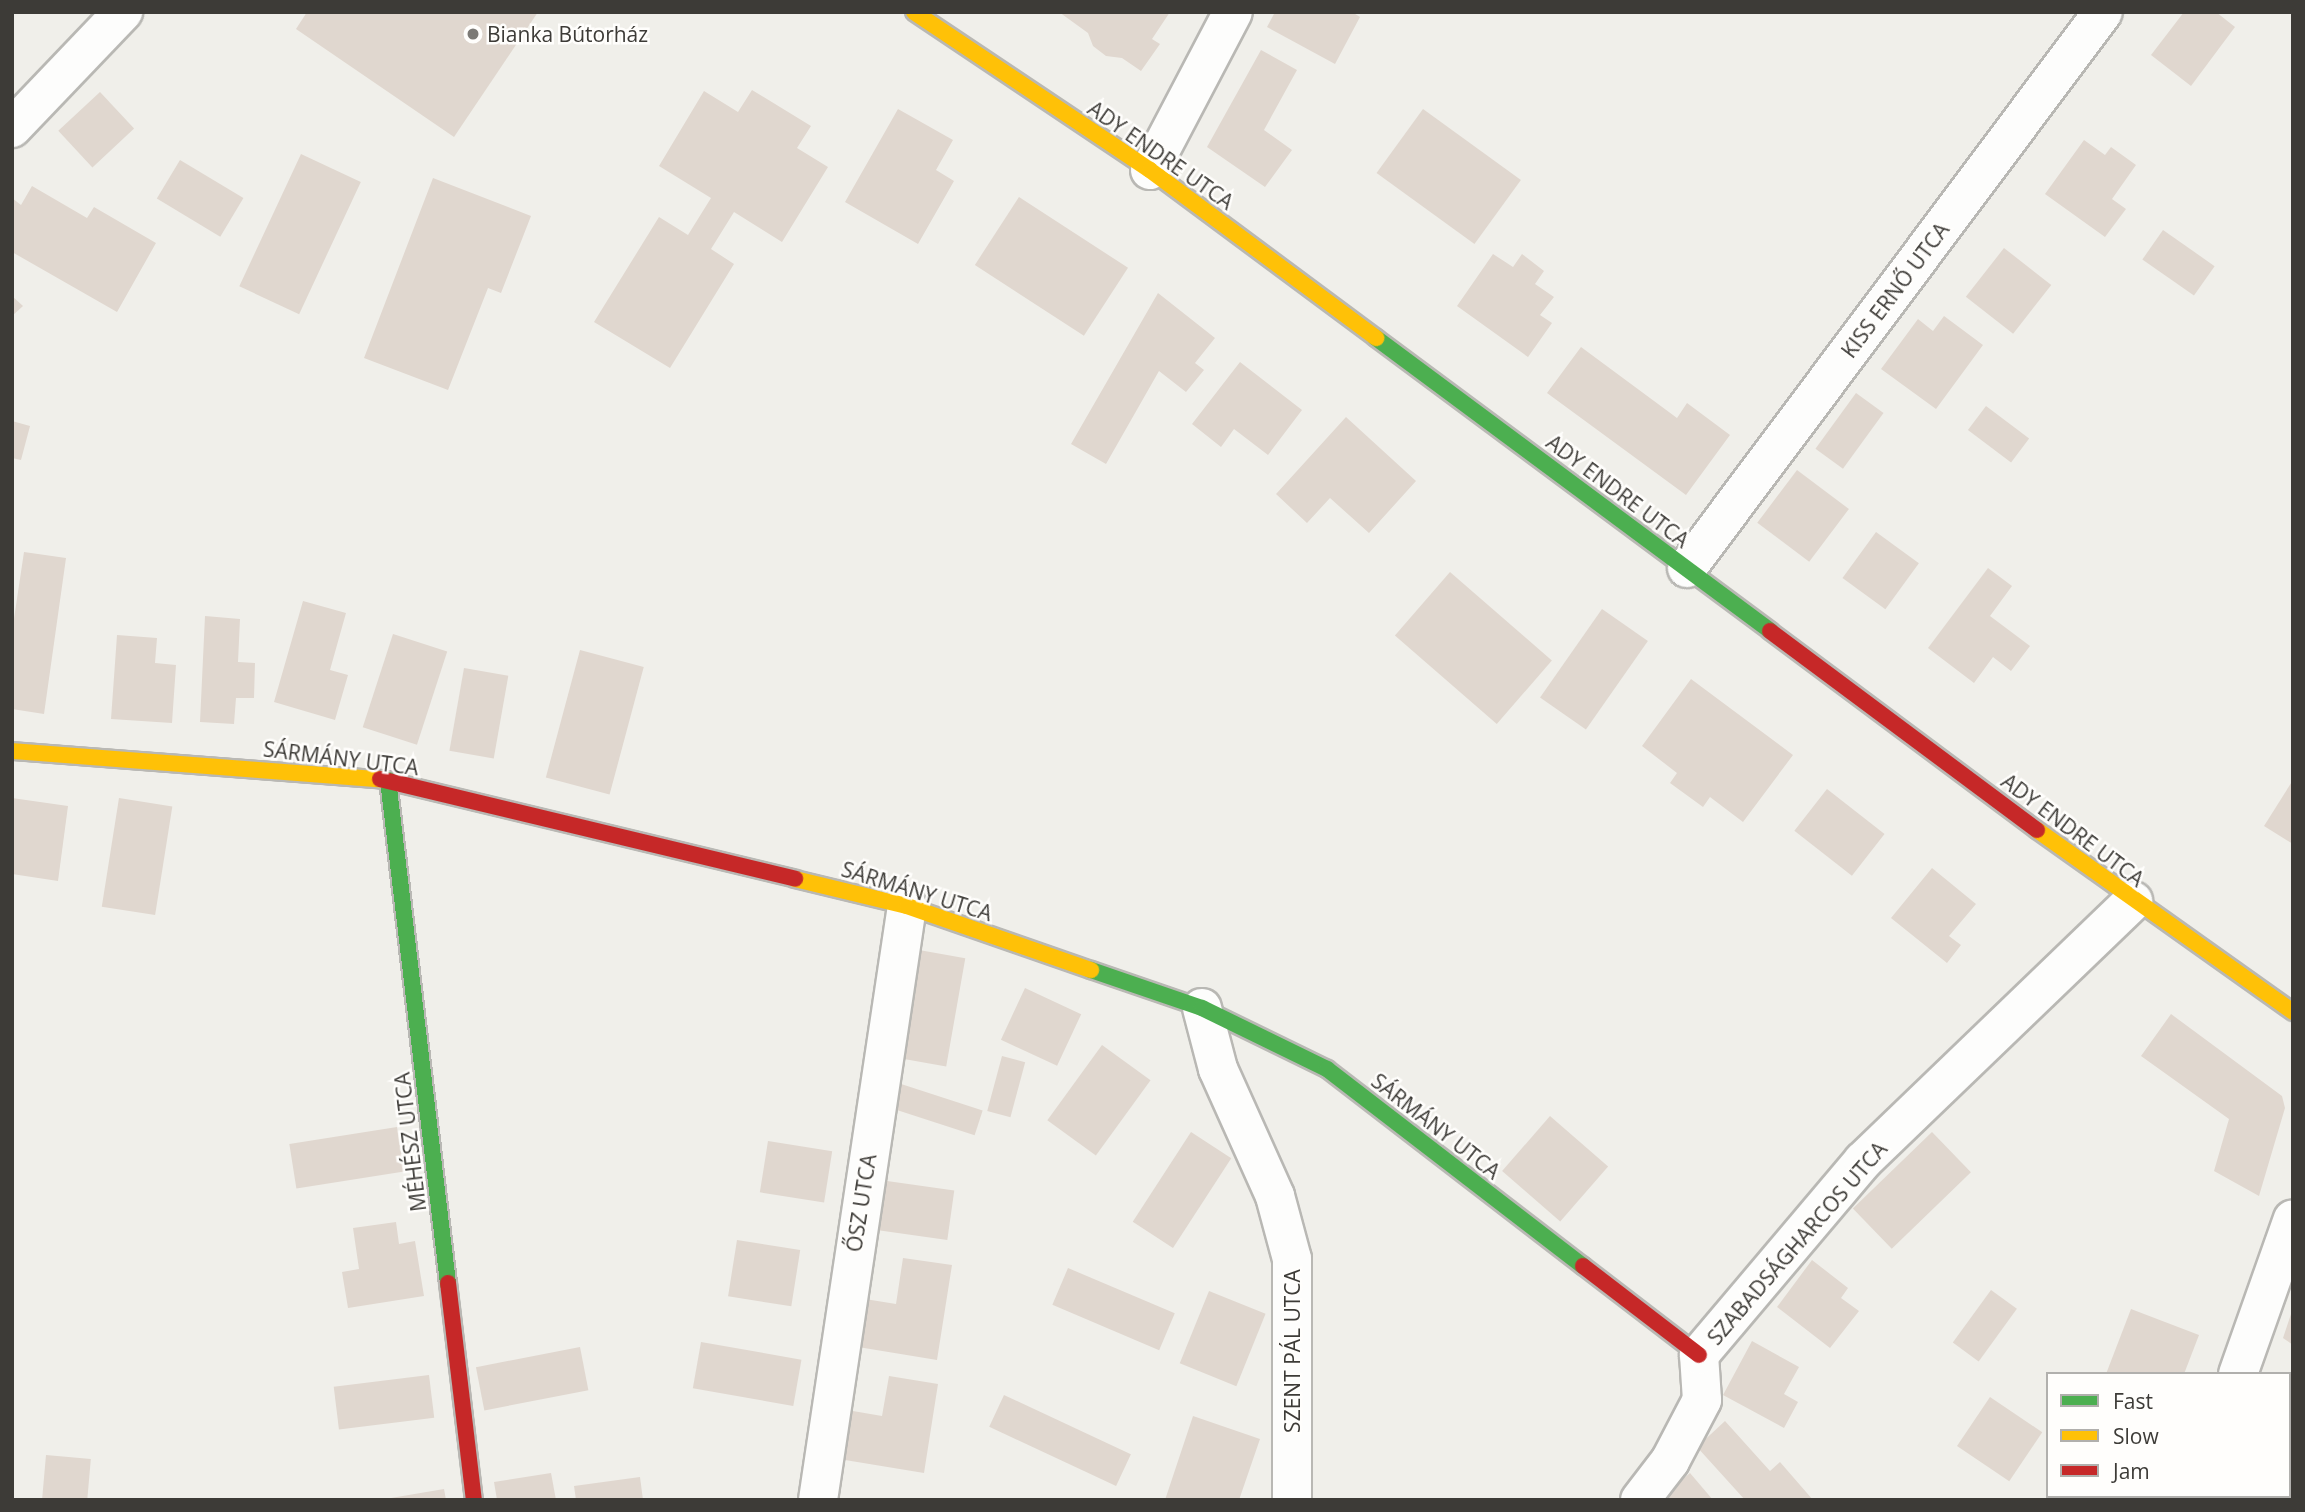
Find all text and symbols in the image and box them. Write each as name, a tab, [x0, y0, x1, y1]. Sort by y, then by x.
place label: Bianka Bútorház	[487, 21, 648, 47]
marker: Bianka Bútorház	[465, 26, 481, 42]
street label: ADY ENDRE UTCA	[1083, 95, 1239, 215]
street label: KISS ERNŐ UTCA	[1836, 217, 1954, 363]
street label: ADY ENDRE UTCA	[1542, 429, 1694, 553]
street label: SÁRMÁNY UTCA	[262, 736, 420, 780]
street label: ADY ENDRE UTCA	[1997, 768, 2149, 892]
street label: SÁRMÁNY UTCA	[839, 856, 995, 926]
street label: SÁRMÁNY UTCA	[1367, 1068, 1505, 1184]
street label: MÉHÉSZ UTCA	[389, 1071, 431, 1213]
street label: SZABADSÁGHARCOS UTCA	[1702, 1136, 1892, 1350]
street label: ŐSZ UTCA	[841, 1152, 881, 1254]
street label: SZENT PÁL UTCA	[1279, 1269, 1305, 1433]
legend	[2046, 1372, 2291, 1498]
text: Fast	[2113, 1387, 2153, 1415]
text: Slow	[2113, 1422, 2159, 1450]
text: Jam	[2113, 1457, 2150, 1485]

